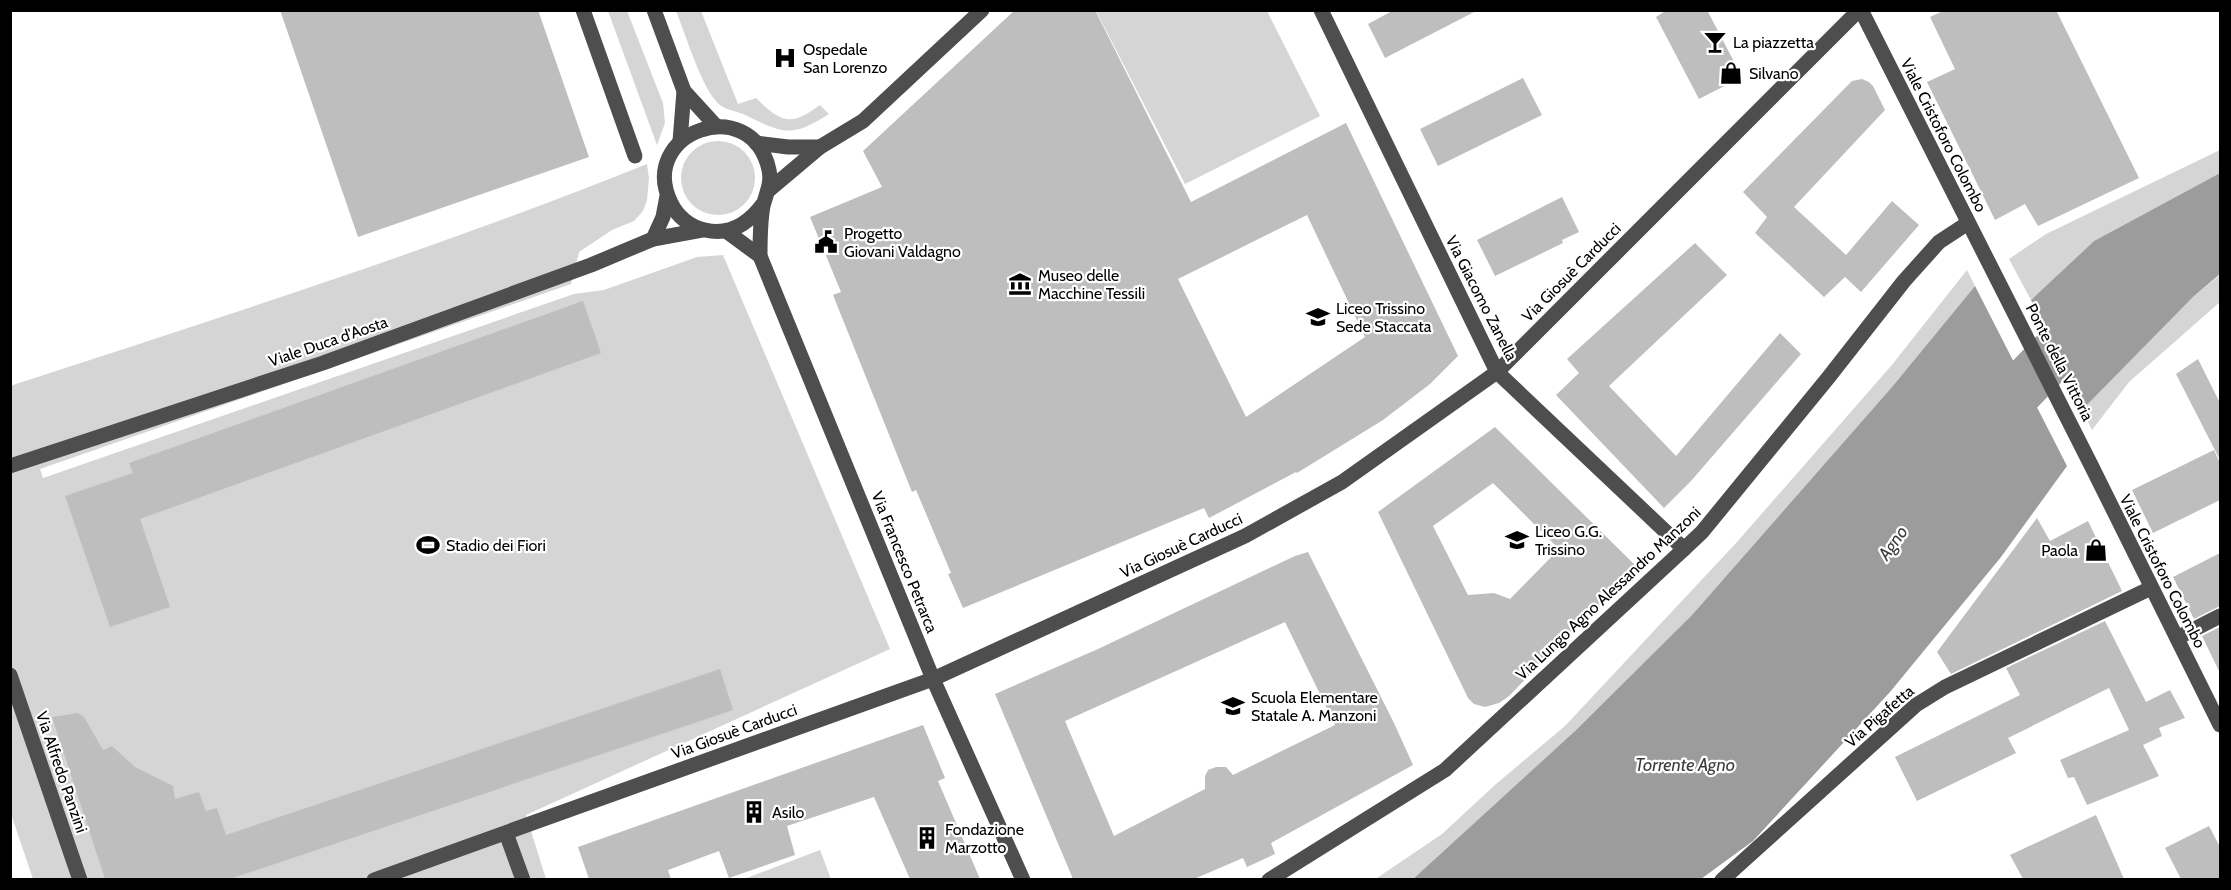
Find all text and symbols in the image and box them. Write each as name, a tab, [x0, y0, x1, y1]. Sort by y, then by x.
bar icon: La piazzetta	[1702, 29, 1728, 55]
place label: La piazzetta	[1733, 33, 1814, 52]
place label: Ospedale San Lorenzo	[803, 40, 888, 77]
hospital icon: Ospedale San Lorenzo	[772, 45, 798, 71]
street label: Viale Cristoforo Colombo	[1897, 55, 1991, 215]
shop icon: Silvano	[1718, 60, 1744, 86]
place label: Silvano	[1749, 64, 1799, 83]
street label: Via Giosuè Carducci	[1518, 219, 1625, 326]
place label: Progetto Giovani Valdagno	[844, 224, 961, 261]
public building icon: Progetto Giovani Valdagno	[813, 229, 839, 255]
street label: Via Giacomo Zanella	[1442, 232, 1521, 364]
place label: Museo delle Macchine Tessili	[1038, 266, 1145, 303]
museum icon: Museo delle Macchine Tessili	[1007, 271, 1033, 297]
place label: Liceo Trissino Sede Staccata	[1336, 299, 1432, 336]
street label: Ponte della Vittoria	[2022, 300, 2097, 424]
school or university icon: Liceo Trissino Sede Staccata	[1305, 304, 1331, 330]
street label: Viale Duca d'Aosta	[266, 312, 390, 371]
street label: Via Francesco Petrarca	[867, 489, 942, 636]
street label: Viale Cristoforo Colombo	[2116, 491, 2210, 651]
street label: Via Lungo Agno Alessandro Manzoni	[1512, 503, 1705, 684]
street label: Via Giosuè Carducci	[1117, 509, 1245, 582]
place label: Liceo G.G. Trissino	[1535, 522, 1602, 559]
water label: Agno	[1873, 522, 1913, 565]
school or university icon: Liceo G.G. Trissino	[1504, 527, 1530, 553]
sports icon: Stadio dei Fiori	[415, 532, 441, 558]
place label: Stadio dei Fiori	[446, 536, 546, 555]
shop icon: Paola	[2083, 537, 2109, 563]
place label: Paola	[2041, 541, 2078, 560]
street label: Via Pigafetta	[1841, 681, 1918, 751]
place label: Scuola Elementare Statale A. Manzoni	[1251, 688, 1378, 725]
school or university icon: Scuola Elementare Statale A. Manzoni	[1220, 693, 1246, 719]
street label: Via Giosuè Carducci	[669, 700, 800, 763]
street label: Via Alfredo Panzini	[32, 709, 91, 835]
water label: Torrente Agno	[1635, 754, 1735, 776]
building icon: Asilo	[741, 799, 767, 825]
place label: Asilo	[772, 803, 805, 822]
place label: Fondazione Marzotto	[945, 820, 1024, 857]
building icon: Fondazione Marzotto	[914, 825, 940, 851]

